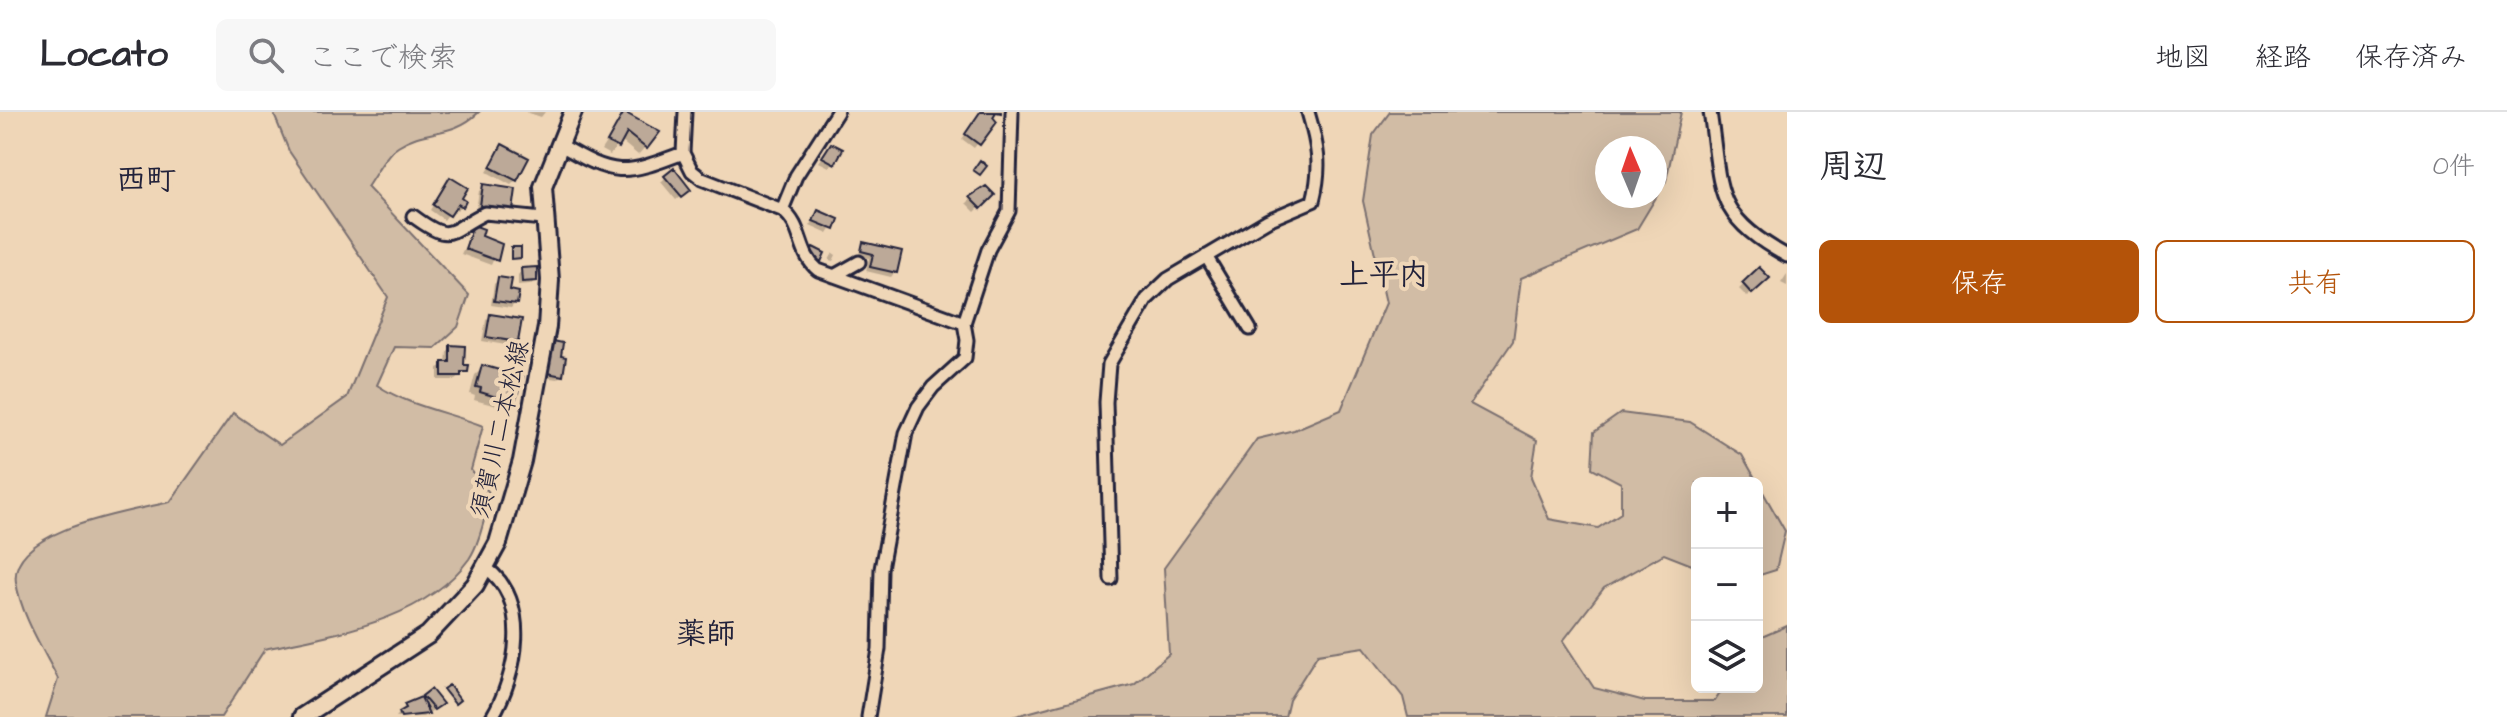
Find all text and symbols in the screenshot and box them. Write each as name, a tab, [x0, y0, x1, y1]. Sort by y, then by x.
search box	[216, 19, 776, 91]
text: Locato	[40, 29, 168, 81]
icon: search	[244, 33, 288, 77]
text: ここで検索	[308, 37, 458, 79]
text: 地図	[2155, 38, 2211, 77]
text: 経路	[2255, 38, 2311, 77]
text: 保存済み	[2355, 38, 2467, 77]
north arrow	[1595, 136, 1667, 208]
text: 周辺	[1819, 143, 1887, 191]
text: 0件	[2433, 148, 2475, 184]
district label: 西町	[116, 159, 176, 201]
button: 保存	[1819, 240, 2139, 323]
button: 共有	[2155, 240, 2475, 323]
district label: 上平内	[1339, 254, 1429, 296]
street label: 須賀川二本松線	[462, 336, 538, 522]
map controls	[1691, 477, 1763, 693]
button: +	[1691, 477, 1763, 549]
button: −	[1691, 549, 1763, 621]
district label: 薬師	[676, 613, 736, 655]
button: layers	[1691, 621, 1763, 693]

